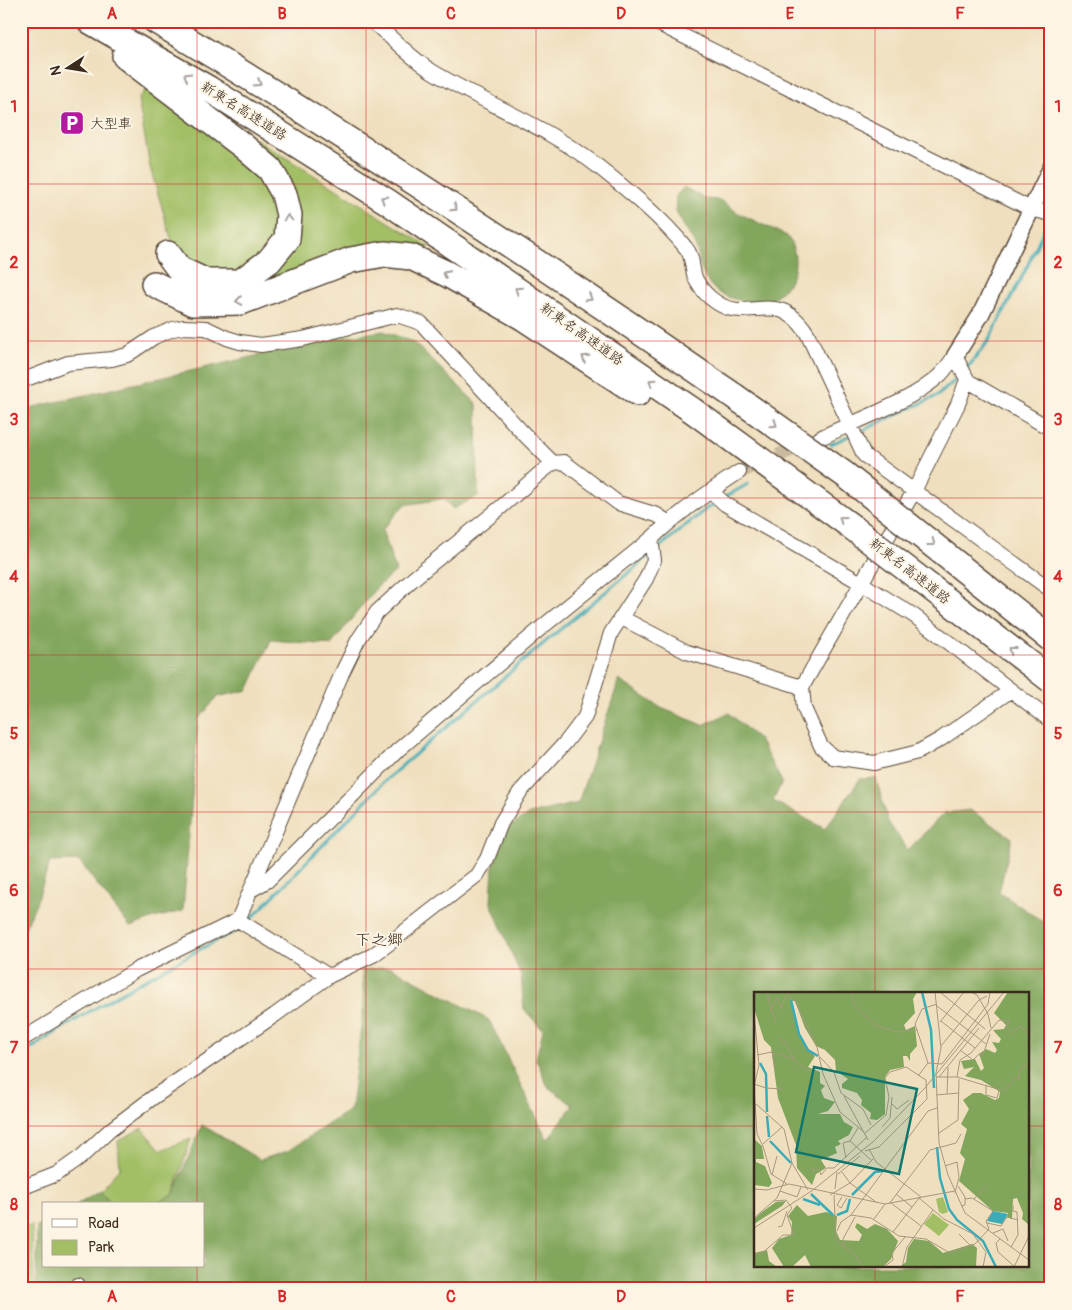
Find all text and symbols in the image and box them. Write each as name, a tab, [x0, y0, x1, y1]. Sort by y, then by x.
text: A	[107, 4, 118, 24]
text: B	[277, 4, 287, 24]
text: C	[446, 4, 456, 24]
text: D	[616, 4, 626, 24]
text: E	[786, 4, 795, 24]
text: F	[955, 4, 965, 24]
north arrow	[42, 42, 92, 92]
text: N	[46, 64, 65, 77]
one-way arrow	[183, 73, 192, 83]
one-way arrow	[252, 77, 261, 87]
street label: 新東名高速道路	[198, 78, 290, 144]
text: 1	[11, 97, 17, 117]
text: 1	[1055, 97, 1061, 117]
parking icon: 大型車	[59, 110, 85, 136]
place label: 大型車	[90, 115, 132, 132]
one-way arrow	[380, 196, 389, 205]
one-way arrow	[448, 202, 458, 211]
one-way arrow	[283, 214, 293, 222]
text: 2	[10, 253, 19, 273]
text: 2	[1054, 253, 1063, 273]
one-way arrow	[442, 270, 451, 280]
one-way arrow	[515, 287, 524, 296]
one-way arrow	[584, 291, 593, 301]
one-way arrow	[234, 295, 242, 306]
street label: 新東名高速道路	[537, 299, 627, 369]
one-way arrow	[581, 355, 591, 364]
one-way arrow	[648, 379, 658, 388]
text: 3	[10, 410, 19, 430]
text: 3	[1054, 410, 1063, 430]
one-way arrow	[768, 418, 778, 427]
one-way arrow	[838, 516, 848, 525]
street label: 新東名高速道路	[866, 534, 954, 608]
one-way arrow	[926, 538, 935, 547]
text: 4	[9, 567, 19, 587]
text: 4	[1053, 567, 1063, 587]
one-way arrow	[1009, 647, 1018, 656]
text: 5	[10, 724, 19, 744]
text: 5	[1054, 724, 1063, 744]
text: 6	[9, 881, 19, 901]
text: 6	[1053, 881, 1063, 901]
district label: 下之郷	[355, 930, 403, 950]
inset map	[754, 992, 1030, 1268]
text: 7	[10, 1038, 19, 1058]
text: 7	[1054, 1038, 1063, 1058]
text: 8	[10, 1195, 18, 1215]
text: 8	[1054, 1195, 1062, 1215]
legend	[42, 1202, 205, 1268]
text: Road	[88, 1214, 119, 1233]
text: Park	[88, 1238, 115, 1257]
text: A	[107, 1287, 118, 1307]
text: B	[277, 1287, 287, 1307]
text: C	[446, 1287, 456, 1307]
text: D	[616, 1287, 626, 1307]
text: E	[786, 1287, 795, 1307]
text: F	[955, 1287, 965, 1307]

